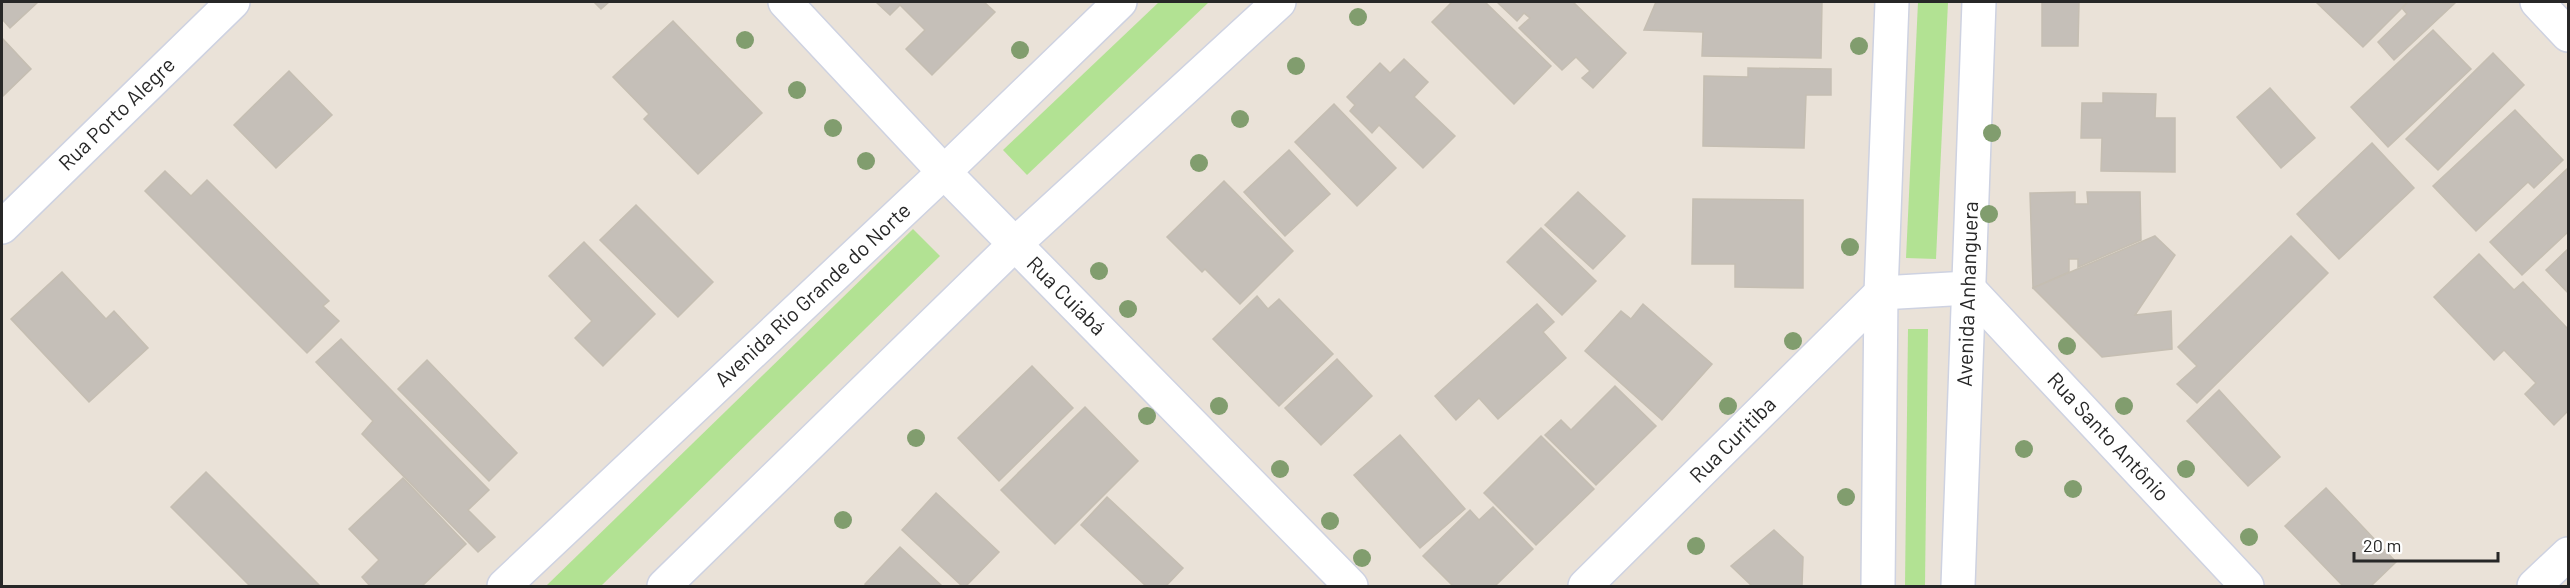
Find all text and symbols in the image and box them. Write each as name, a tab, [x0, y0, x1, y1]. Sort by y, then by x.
street label: Rua Porto Alegre	[53, 51, 179, 175]
street label: Avenida Rio Grande do Norte	[709, 197, 915, 391]
street label: Avenida Anhanguera	[1951, 201, 1982, 387]
street label: Rua Cuiabá	[1022, 250, 1112, 340]
street label: Rua Santo Antônio	[2043, 366, 2175, 506]
street label: Rua Curitiba	[1684, 391, 1780, 487]
scale bar	[2354, 525, 2498, 563]
text: 20 m	[2363, 534, 2401, 556]

